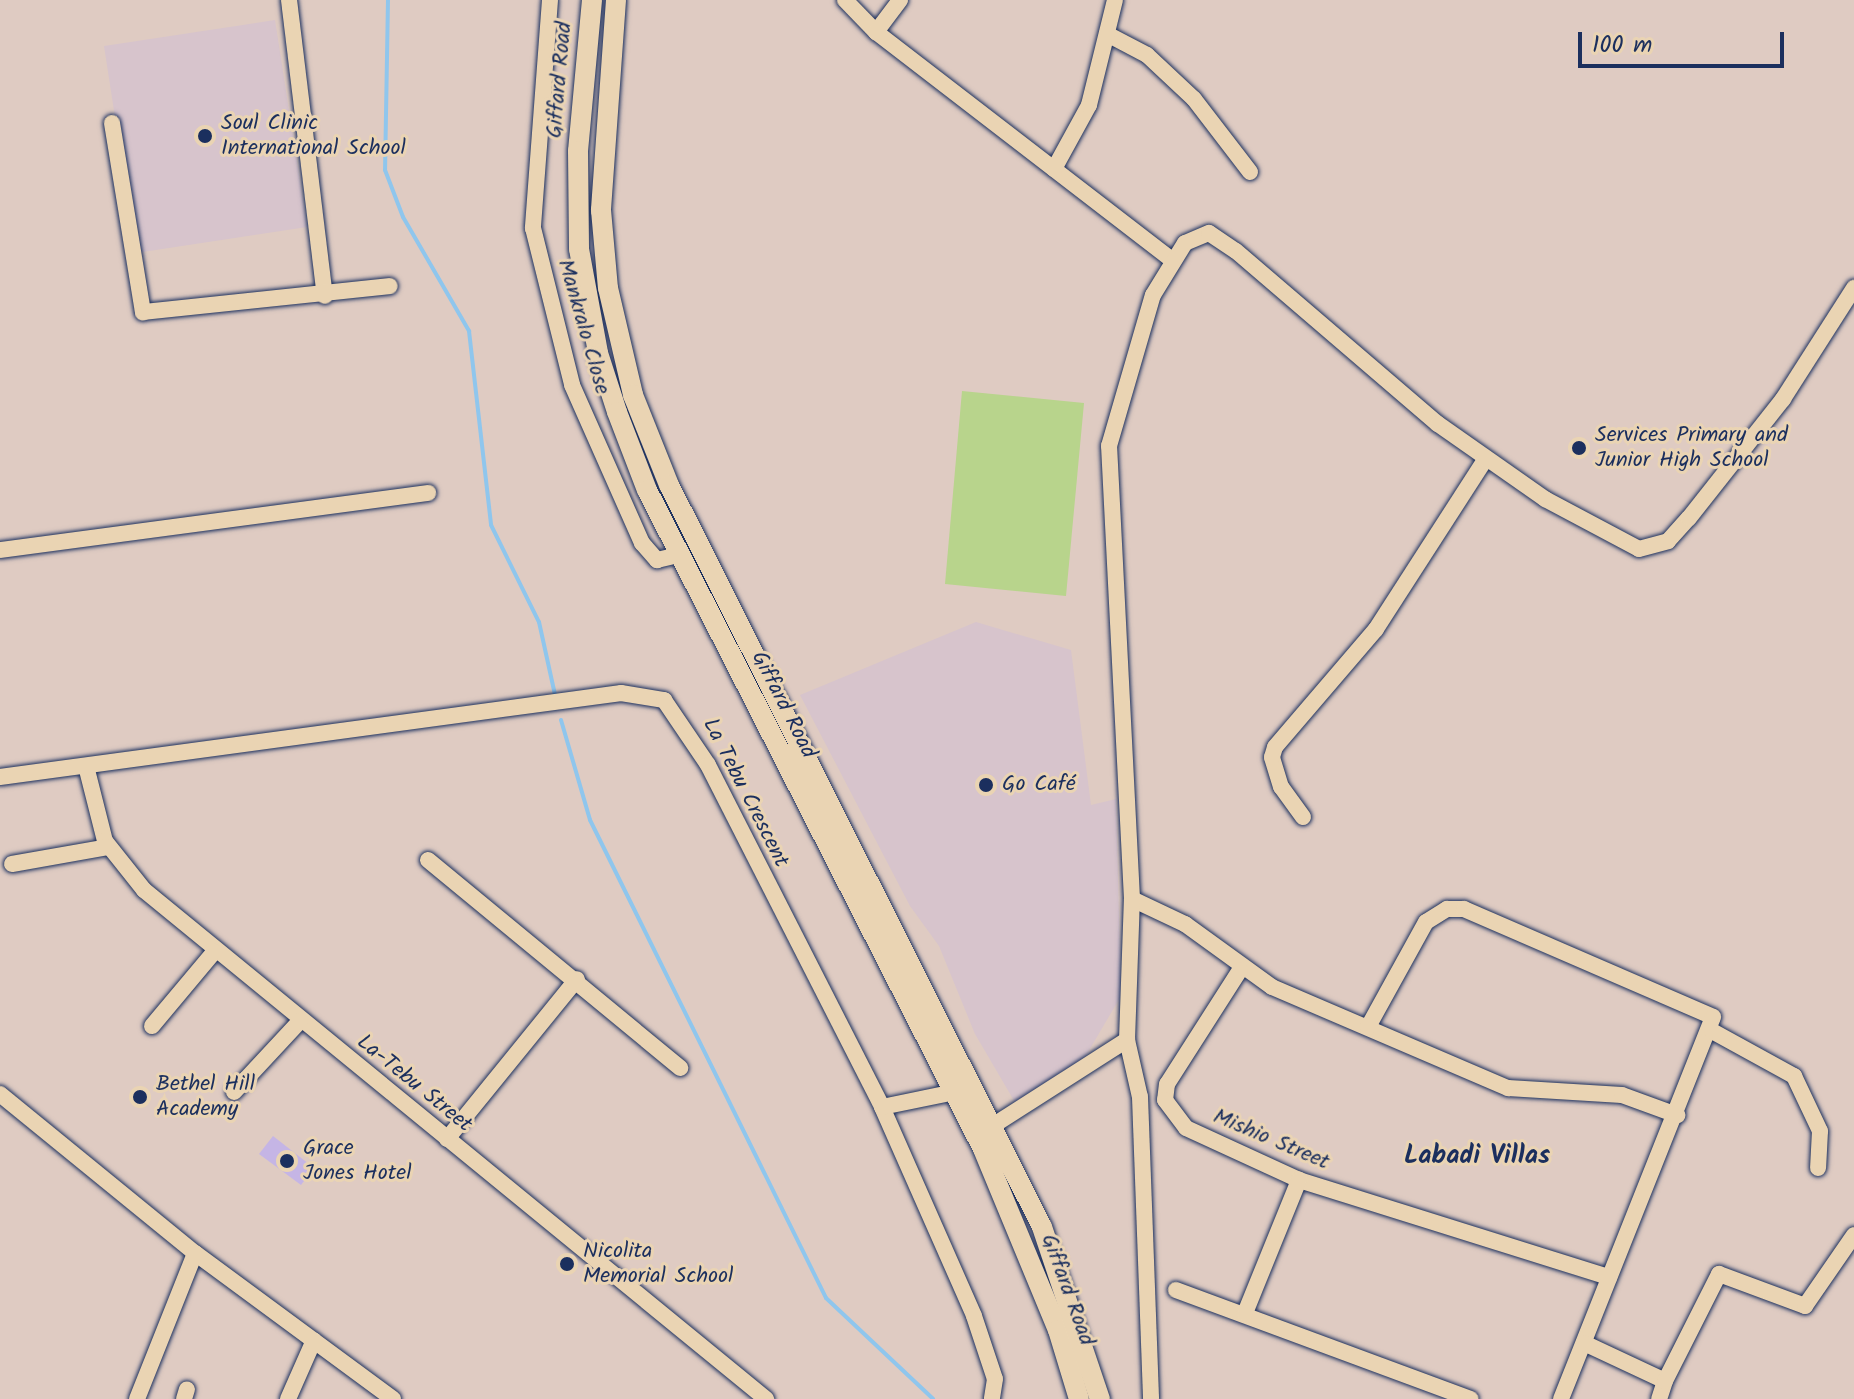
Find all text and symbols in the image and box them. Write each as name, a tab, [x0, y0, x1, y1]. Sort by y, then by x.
scale bar	[1582, 16, 1788, 66]
street label: Giffard Road	[542, 21, 578, 139]
text: 100 m	[1592, 26, 1652, 65]
place label: Soul Clinic International School	[221, 110, 406, 162]
marker: Soul Clinic International School	[196, 127, 214, 145]
street label: Mankralo Close	[551, 256, 615, 398]
place label: Services Primary and Junior High School	[1595, 422, 1788, 474]
marker: Services Primary and Junior High School	[1570, 439, 1588, 457]
street label: Giffard Road	[745, 647, 821, 763]
street label: La Tebu Crescent	[696, 714, 794, 872]
place label: Go Café	[1002, 772, 1076, 798]
marker: Go Café	[977, 776, 995, 794]
street label: La-Tebu Street	[351, 1029, 477, 1139]
place label: Bethel Hill Academy	[156, 1071, 255, 1122]
marker: Bethel Hill Academy	[131, 1088, 149, 1106]
street label: Mishio Street	[1209, 1104, 1333, 1176]
place label: Grace Jones Hotel	[303, 1135, 412, 1186]
district label: Labadi Villas	[1404, 1141, 1550, 1173]
marker: Grace Jones Hotel	[278, 1152, 296, 1170]
street label: Giffard Road	[1035, 1231, 1099, 1349]
place label: Nicolita Memorial School	[583, 1238, 733, 1290]
marker: Nicolita Memorial School	[558, 1255, 576, 1273]

